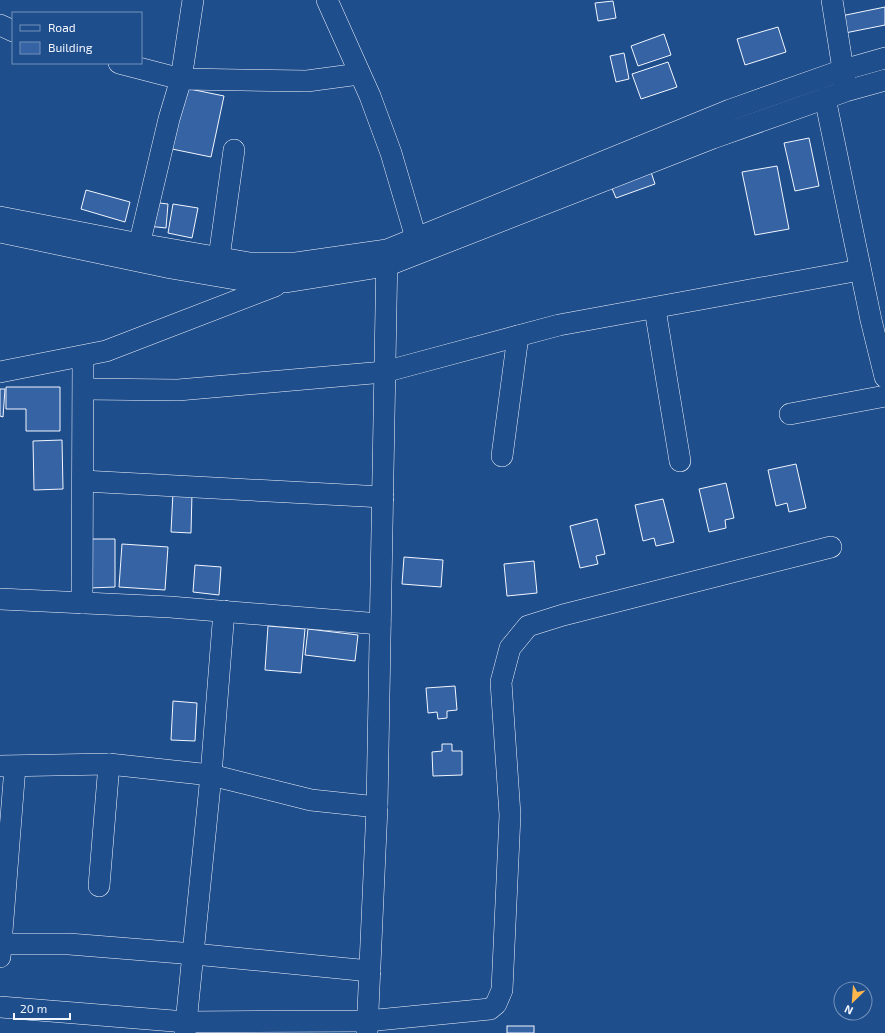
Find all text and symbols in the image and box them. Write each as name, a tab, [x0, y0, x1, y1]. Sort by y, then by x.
legend	[12, 12, 142, 64]
text: Road	[48, 20, 76, 34]
text: Building	[48, 40, 93, 54]
north arrow	[833, 981, 873, 1021]
scale bar	[14, 995, 70, 1021]
text: 20 m	[20, 1001, 47, 1015]
text: N	[842, 1003, 855, 1018]

